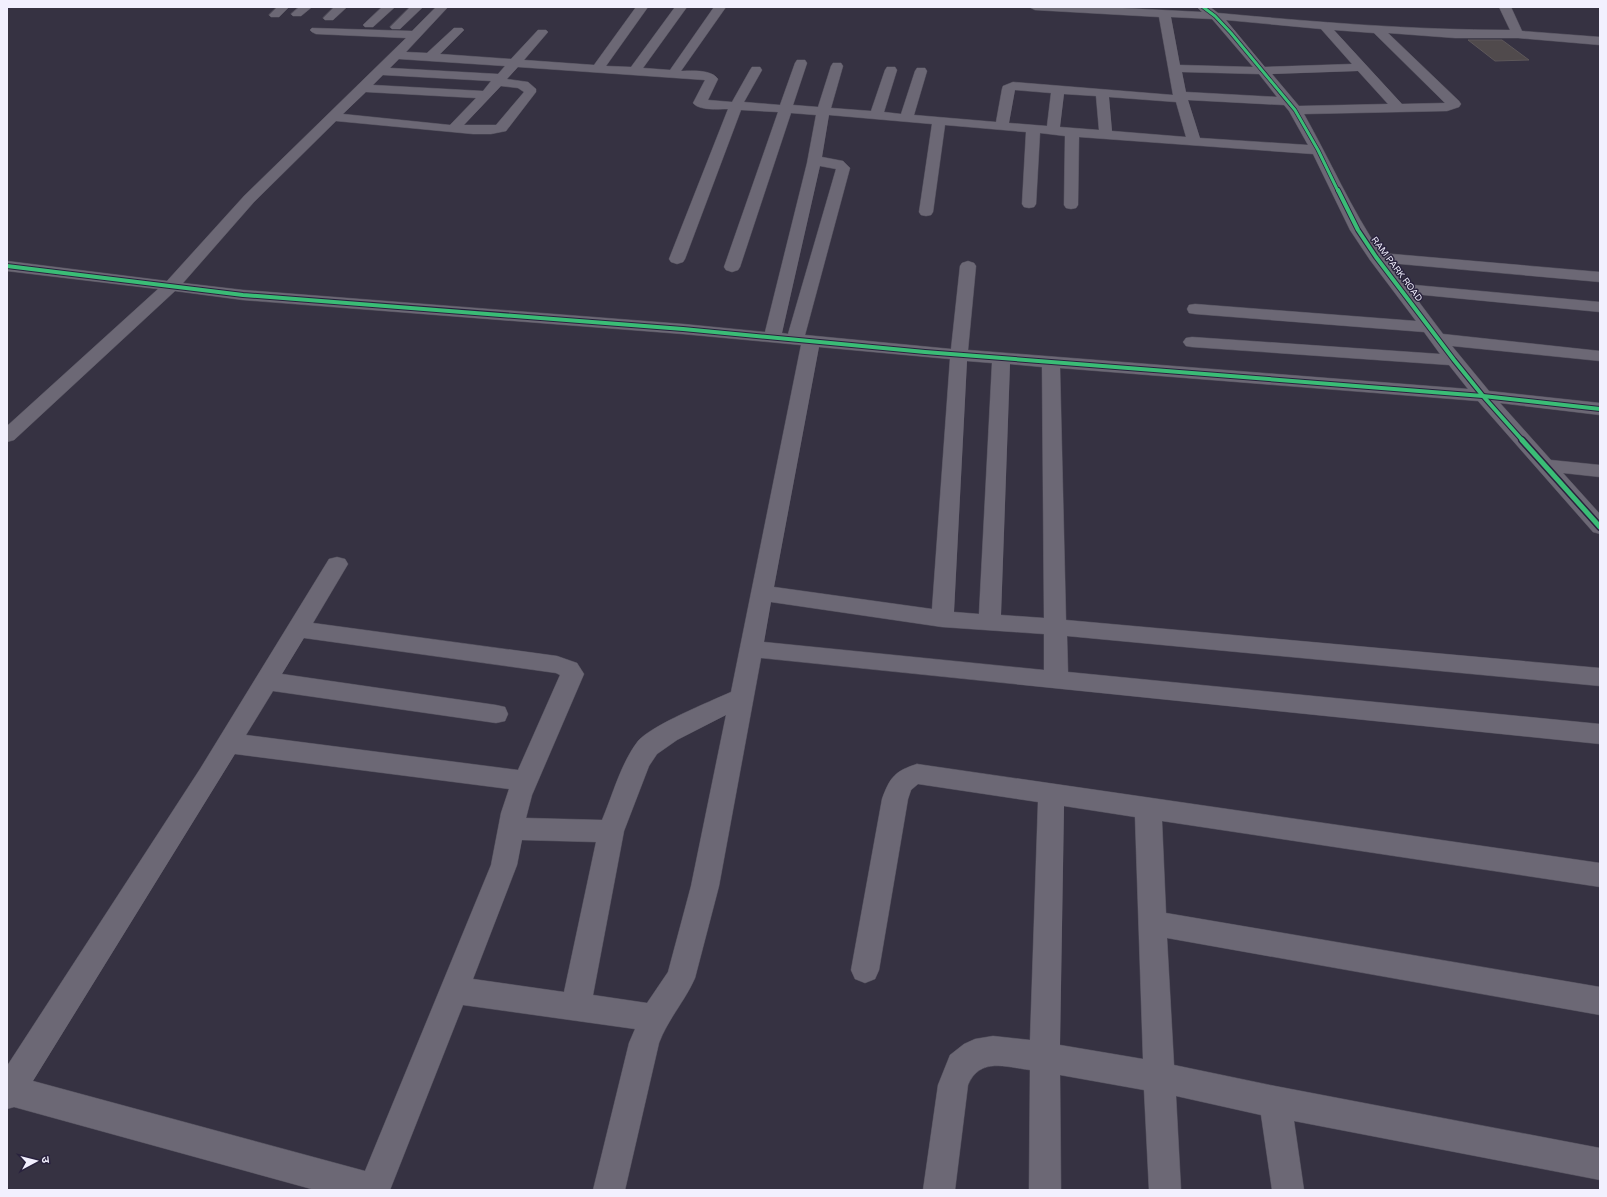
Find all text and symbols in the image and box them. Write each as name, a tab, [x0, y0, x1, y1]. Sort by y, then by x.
street label: RAM PARK ROAD	[1369, 235, 1425, 304]
north arrow	[16, 1141, 56, 1181]
text: उ	[39, 1156, 52, 1164]

